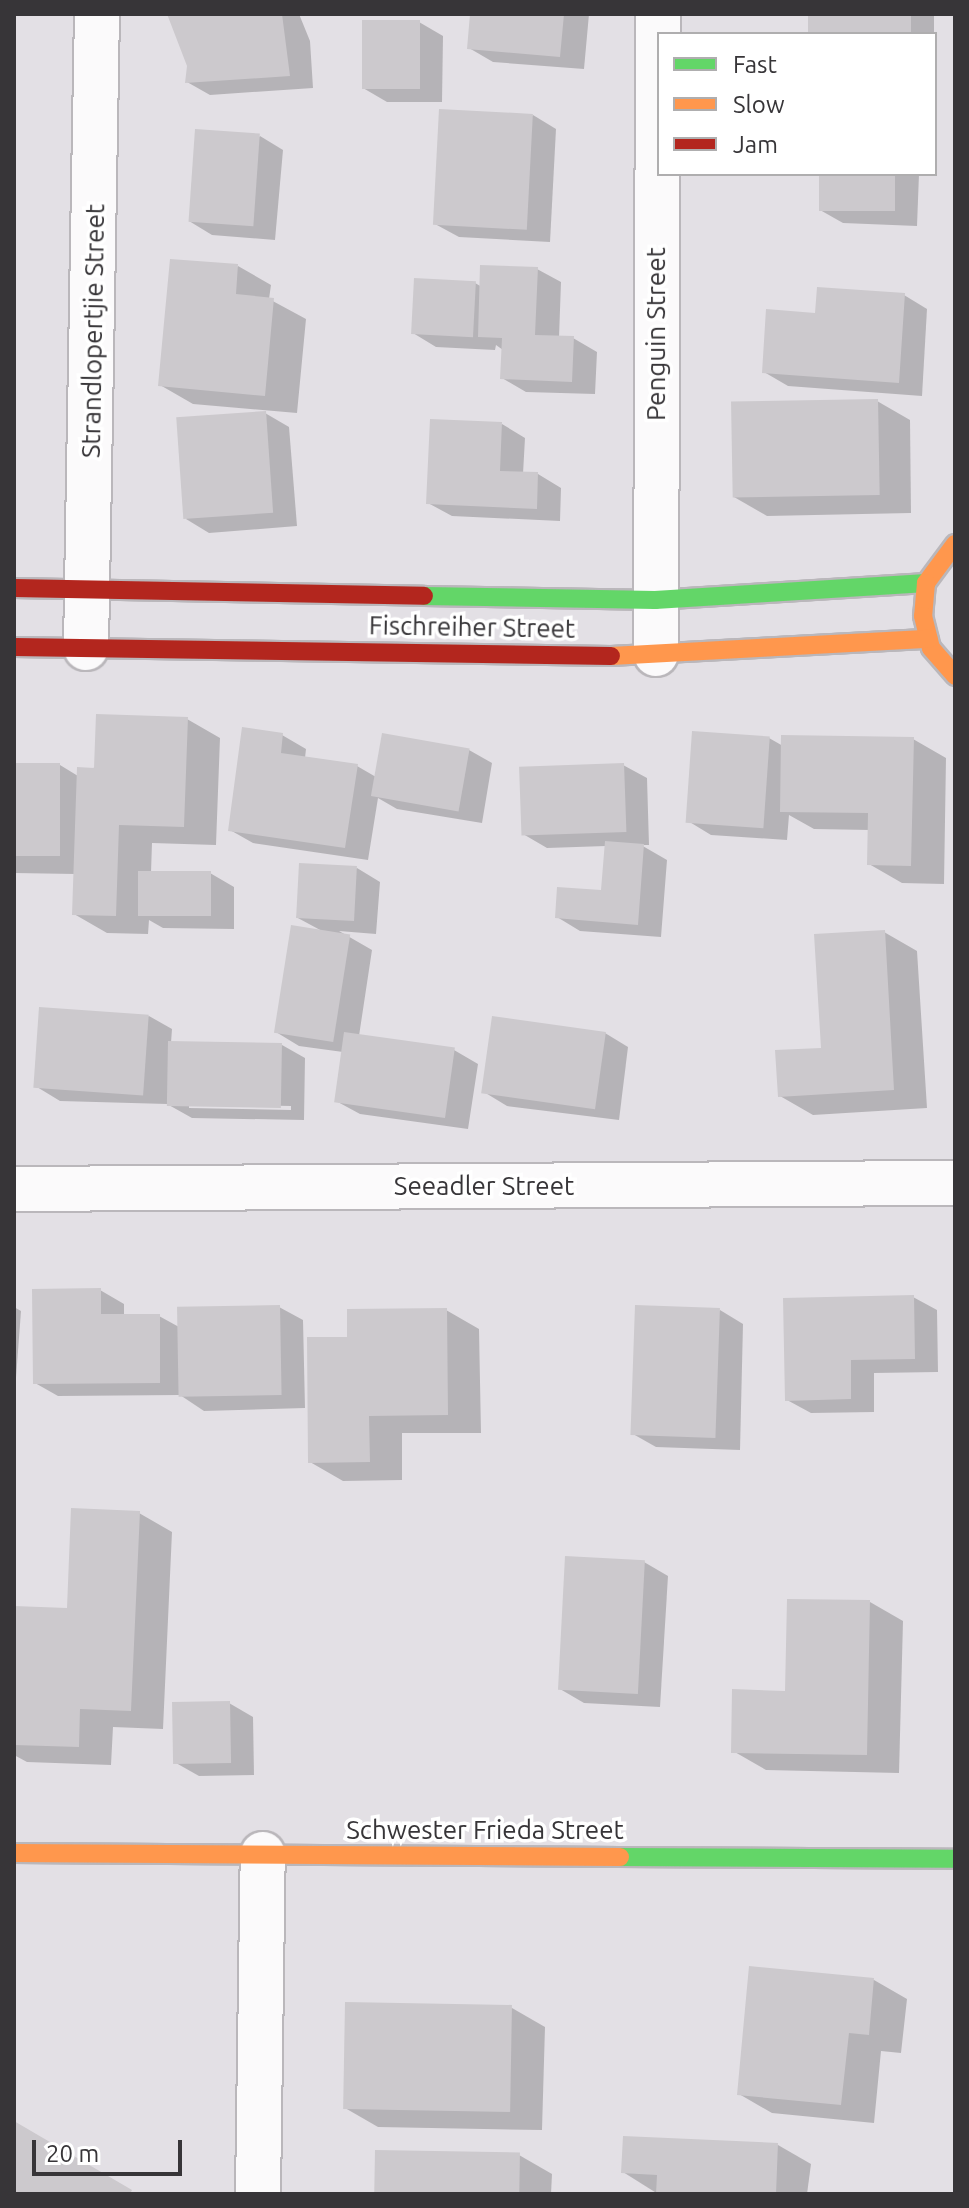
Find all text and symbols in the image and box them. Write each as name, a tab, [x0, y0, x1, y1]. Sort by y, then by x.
legend	[657, 32, 937, 176]
text: Fast	[733, 51, 777, 78]
text: Slow	[733, 91, 785, 118]
text: Jam	[733, 131, 778, 158]
street label: Strandlopertjie Street	[75, 204, 111, 458]
street label: Penguin Street	[640, 247, 672, 421]
street label: Fischreiher Street	[369, 610, 575, 644]
street label: Seeadler Street	[394, 1170, 574, 1202]
street label: Schwester Frieda Street	[346, 1814, 624, 1846]
scale bar	[36, 2124, 186, 2174]
text: 20 m	[46, 2140, 99, 2167]

